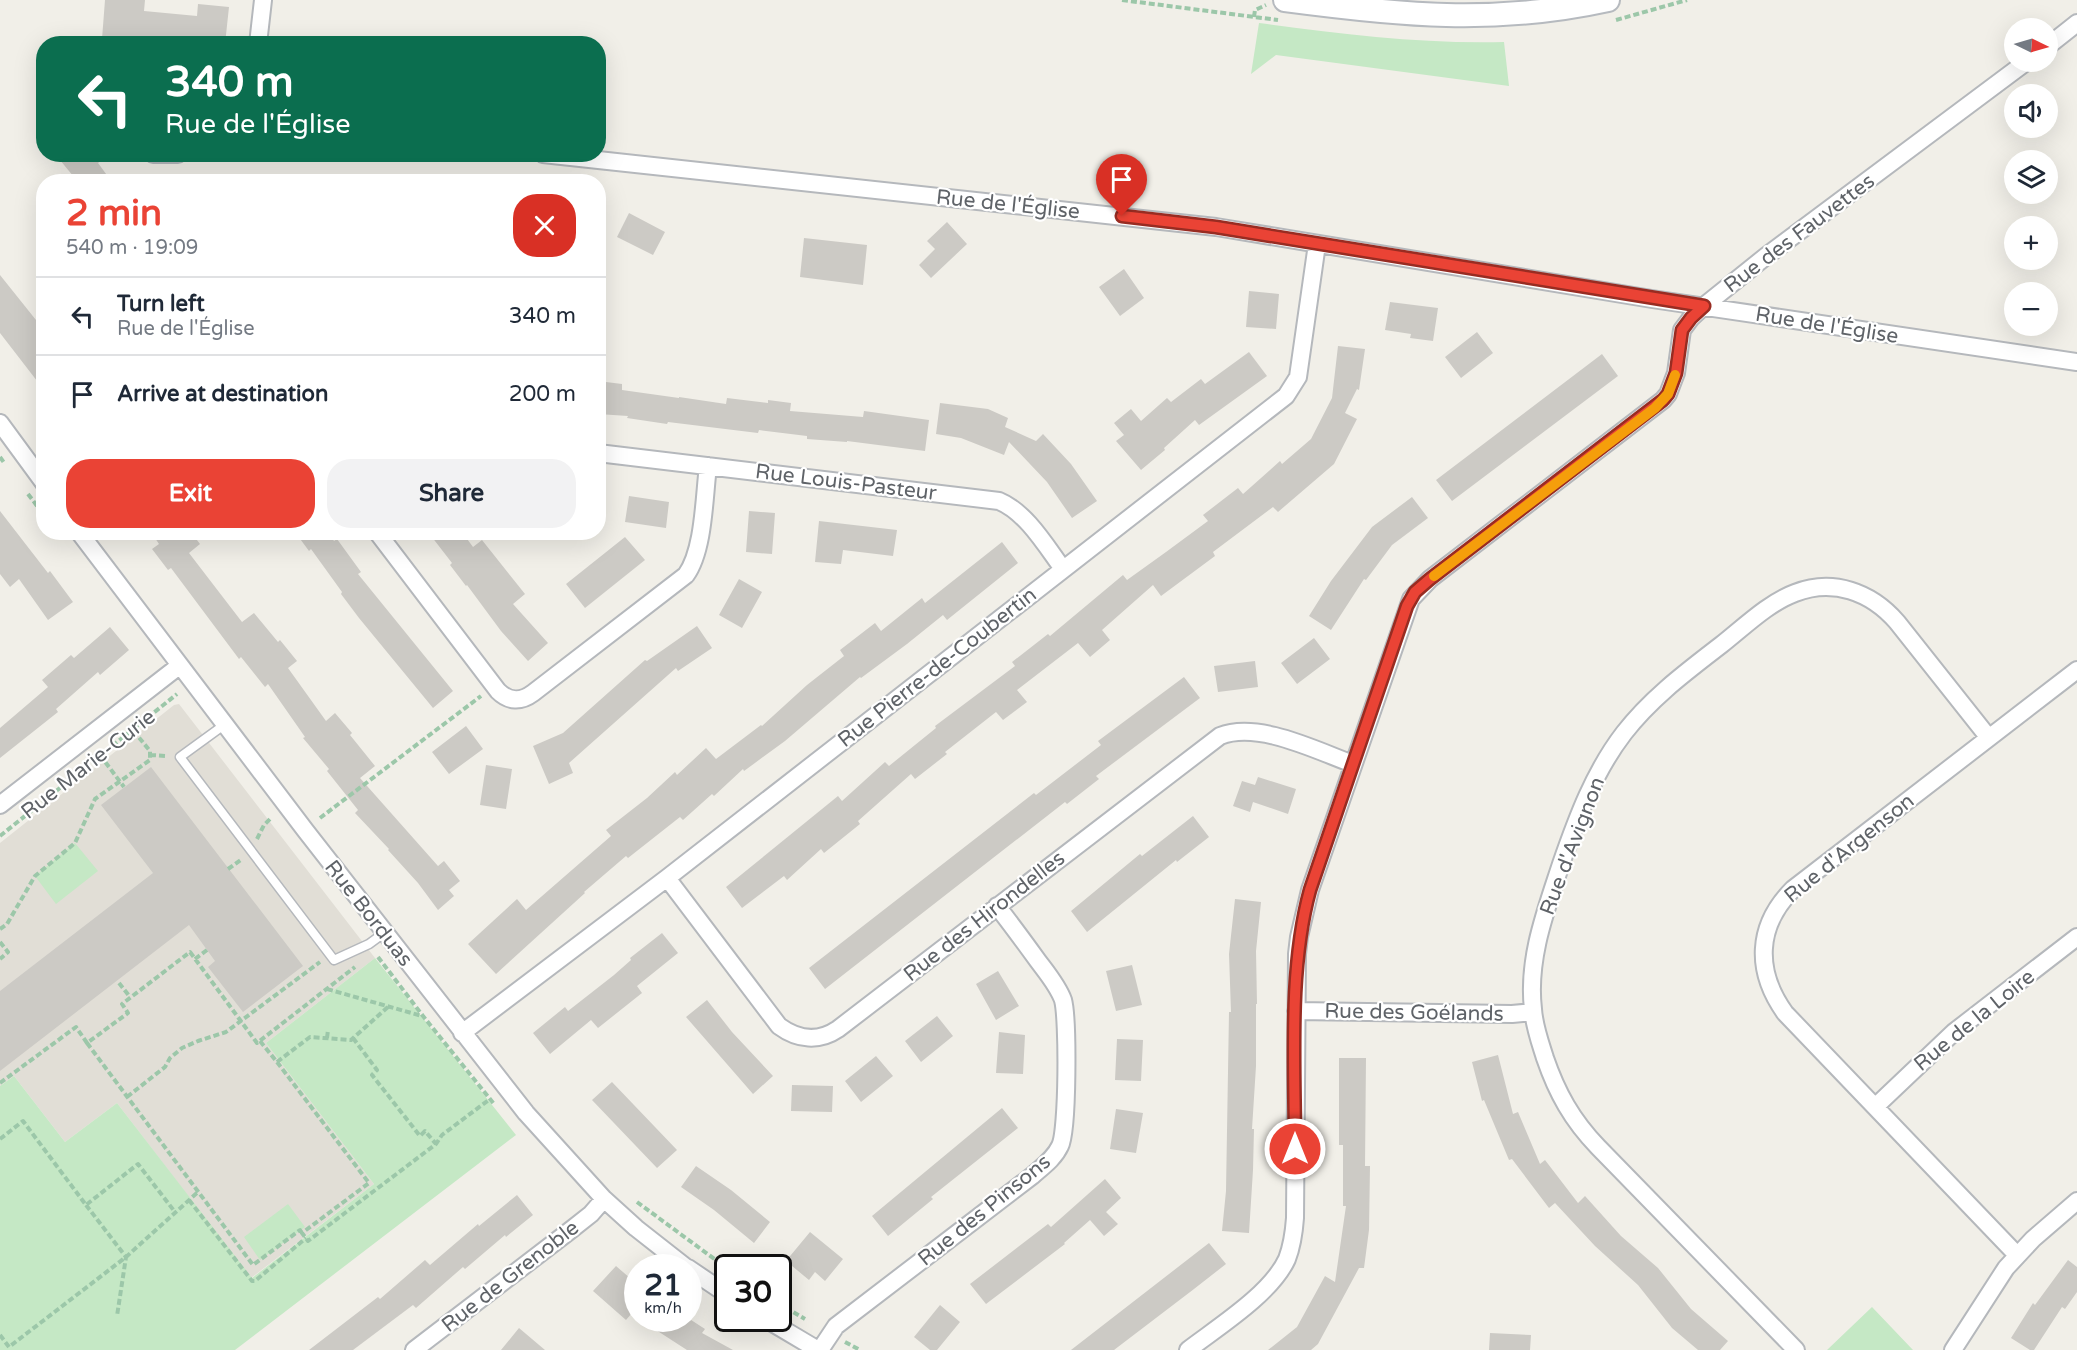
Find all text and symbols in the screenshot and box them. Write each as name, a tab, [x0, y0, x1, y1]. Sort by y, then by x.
north arrow	[2004, 18, 2058, 72]
map controls	[2004, 18, 2058, 336]
text: 340 m	[165, 57, 294, 108]
icon: left	[66, 60, 144, 138]
button: sound	[2004, 84, 2058, 138]
text: Rue de l'Église	[165, 108, 351, 141]
button: layers	[2004, 150, 2058, 204]
pin	[1096, 154, 1147, 216]
icon: arrive	[1105, 163, 1138, 196]
street label: Rue des Fauvettes	[1719, 169, 1880, 298]
street label: Rue de l'Église	[935, 185, 1081, 224]
text: 2 min	[66, 192, 162, 235]
button: close	[513, 194, 576, 257]
button: +	[2004, 216, 2058, 270]
text: 540 m · 19:09	[66, 236, 198, 260]
button: −	[2004, 282, 2058, 336]
text: Turn left	[117, 291, 205, 317]
icon: left	[66, 300, 99, 333]
street label: Rue de l'Église	[1754, 302, 1900, 349]
text: 340 m	[509, 303, 576, 329]
text: Rue de l'Église	[117, 317, 254, 341]
icon: arrive	[66, 378, 99, 411]
text: Arrive at destination	[117, 381, 328, 407]
text: 200 m	[509, 381, 576, 407]
button: Exit	[66, 459, 315, 528]
button: Share	[327, 459, 576, 528]
street label: Rue Louis-Pasteur	[754, 459, 938, 506]
street label: Rue Pierre-de-Coubertin	[833, 582, 1042, 753]
street label: Rue Marie-Curie	[16, 704, 160, 824]
street label: Rue d'Avignon	[1535, 774, 1610, 919]
street label: Rue d'Argenson	[1779, 788, 1919, 908]
street label: Rue des Hirondelles	[899, 846, 1070, 987]
street label: Rue Borduas	[319, 855, 418, 971]
street label: Rue de la Loire	[1909, 964, 2040, 1077]
street label: Rue des Goélands	[1324, 998, 1504, 1027]
position arrow	[1263, 1117, 1327, 1181]
street label: Rue des Pinsons	[913, 1149, 1056, 1272]
street label: Rue de Grenoble	[437, 1215, 584, 1338]
speed limit sign: 30	[714, 1254, 792, 1332]
text: 21	[644, 1267, 682, 1304]
text: km/h	[644, 1299, 682, 1317]

